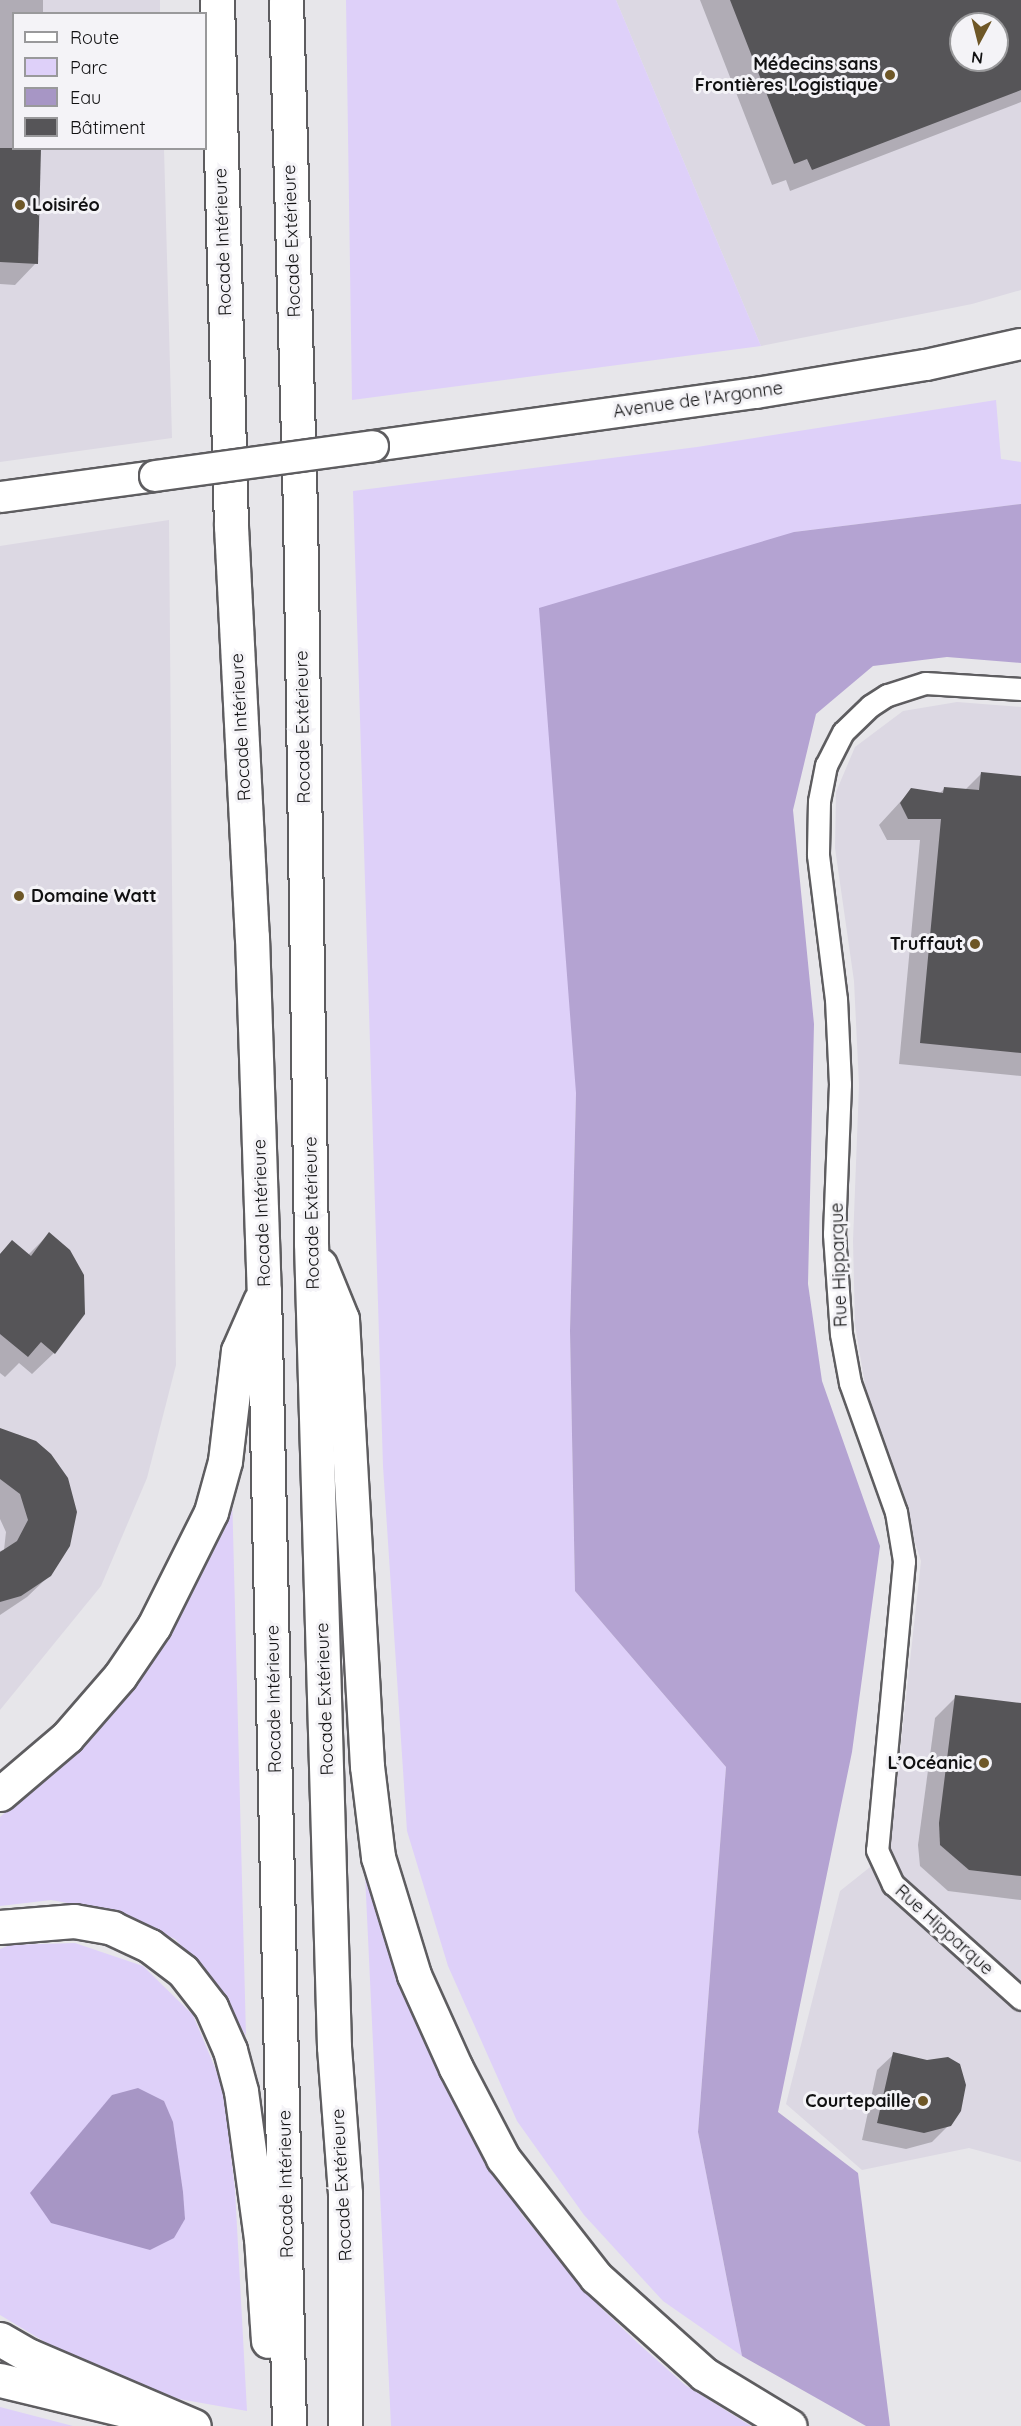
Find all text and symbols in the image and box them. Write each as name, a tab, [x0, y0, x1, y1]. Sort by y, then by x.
legend	[12, 12, 207, 150]
north arrow	[949, 12, 1009, 72]
text: Route	[70, 26, 119, 49]
text: N	[970, 47, 984, 69]
place label: Médecins sans Frontières Logistique	[695, 54, 878, 97]
text: Parc	[70, 56, 107, 79]
marker: Médecins sans Frontières Logistique	[883, 68, 897, 82]
text: Eau	[70, 86, 101, 109]
text: Bâtiment	[70, 116, 146, 139]
street label: Rocade Extérieure	[279, 164, 305, 318]
street label: Rocade Intérieure	[210, 168, 236, 316]
place label: Loisiréo	[32, 194, 100, 216]
marker: Loisiréo	[13, 198, 27, 212]
street label: Avenue de l'Argonne	[612, 377, 784, 423]
street label: Rocade Extérieure	[291, 650, 315, 804]
street label: Rocade Intérieure	[226, 653, 256, 801]
place label: Domaine Watt	[31, 885, 157, 907]
marker: Domaine Watt	[12, 889, 26, 903]
place label: Truffaut	[890, 933, 963, 955]
marker: Truffaut	[968, 937, 982, 951]
street label: Rocade Extérieure	[300, 1136, 324, 1290]
street label: Rocade Intérieure	[249, 1139, 275, 1287]
street label: Rue Hipparque	[826, 1202, 852, 1328]
street label: Rocade Extérieure	[312, 1622, 338, 1776]
street label: Rocade Intérieure	[262, 1625, 286, 1773]
place label: L’Océanic	[887, 1752, 972, 1774]
marker: L’Océanic	[977, 1756, 991, 1770]
street label: Rue Hipparque	[890, 1880, 998, 1980]
place label: Courtepaille	[805, 2090, 911, 2112]
marker: Courtepaille	[916, 2094, 930, 2108]
street label: Rocade Extérieure	[327, 2108, 357, 2262]
street label: Rocade Intérieure	[274, 2110, 298, 2258]

